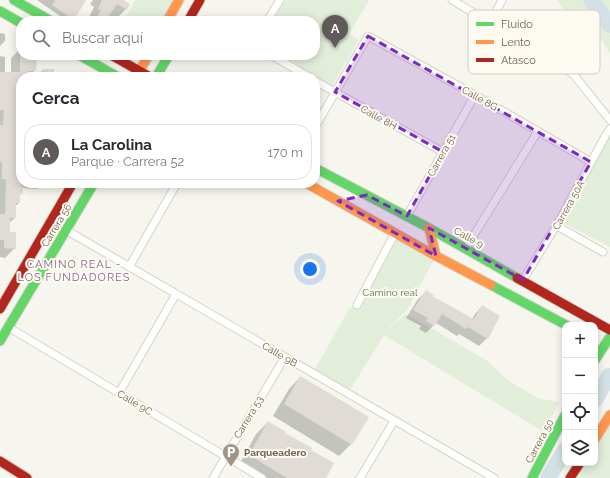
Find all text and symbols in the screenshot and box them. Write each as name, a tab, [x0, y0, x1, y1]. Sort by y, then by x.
legend	[468, 10, 600, 74]
pin: A	[322, 15, 348, 48]
search box	[16, 16, 320, 60]
text: Fluido	[501, 18, 533, 31]
icon: search	[30, 27, 52, 49]
text: Buscar aquí	[62, 29, 143, 47]
text: Lento	[501, 36, 531, 49]
text: Atasco	[501, 54, 536, 67]
street label: Calle 8G	[460, 84, 500, 113]
text: Cerca	[32, 88, 80, 108]
street label: Calle 8H	[359, 103, 399, 132]
street label: Carrera 51	[425, 132, 458, 178]
text: La Carolina	[71, 136, 152, 154]
text: A	[42, 145, 50, 160]
text: 170 m	[267, 145, 303, 160]
text: Parque · Carrera 52	[71, 154, 184, 169]
street label: Carrera 50A	[550, 178, 587, 232]
street label: Carrera 56	[39, 202, 74, 249]
street label: Calle 9	[452, 225, 486, 250]
district label: CAMINO REAL - LOS FUNDADORES	[18, 258, 130, 284]
your location	[300, 259, 320, 279]
park label: Camino real	[362, 287, 418, 298]
map controls	[562, 322, 598, 466]
button: +	[562, 322, 598, 358]
street label: Calle 9B	[260, 340, 300, 369]
button: −	[562, 358, 598, 394]
street label: Calle 9C	[115, 388, 154, 417]
street label: Carrera 53	[232, 394, 265, 440]
button: locate	[562, 394, 598, 430]
street label: Carrera 50	[523, 417, 556, 465]
button: layers	[562, 430, 598, 466]
parking icon: Parqueadero	[221, 442, 241, 467]
place label: Parqueadero	[244, 447, 306, 458]

